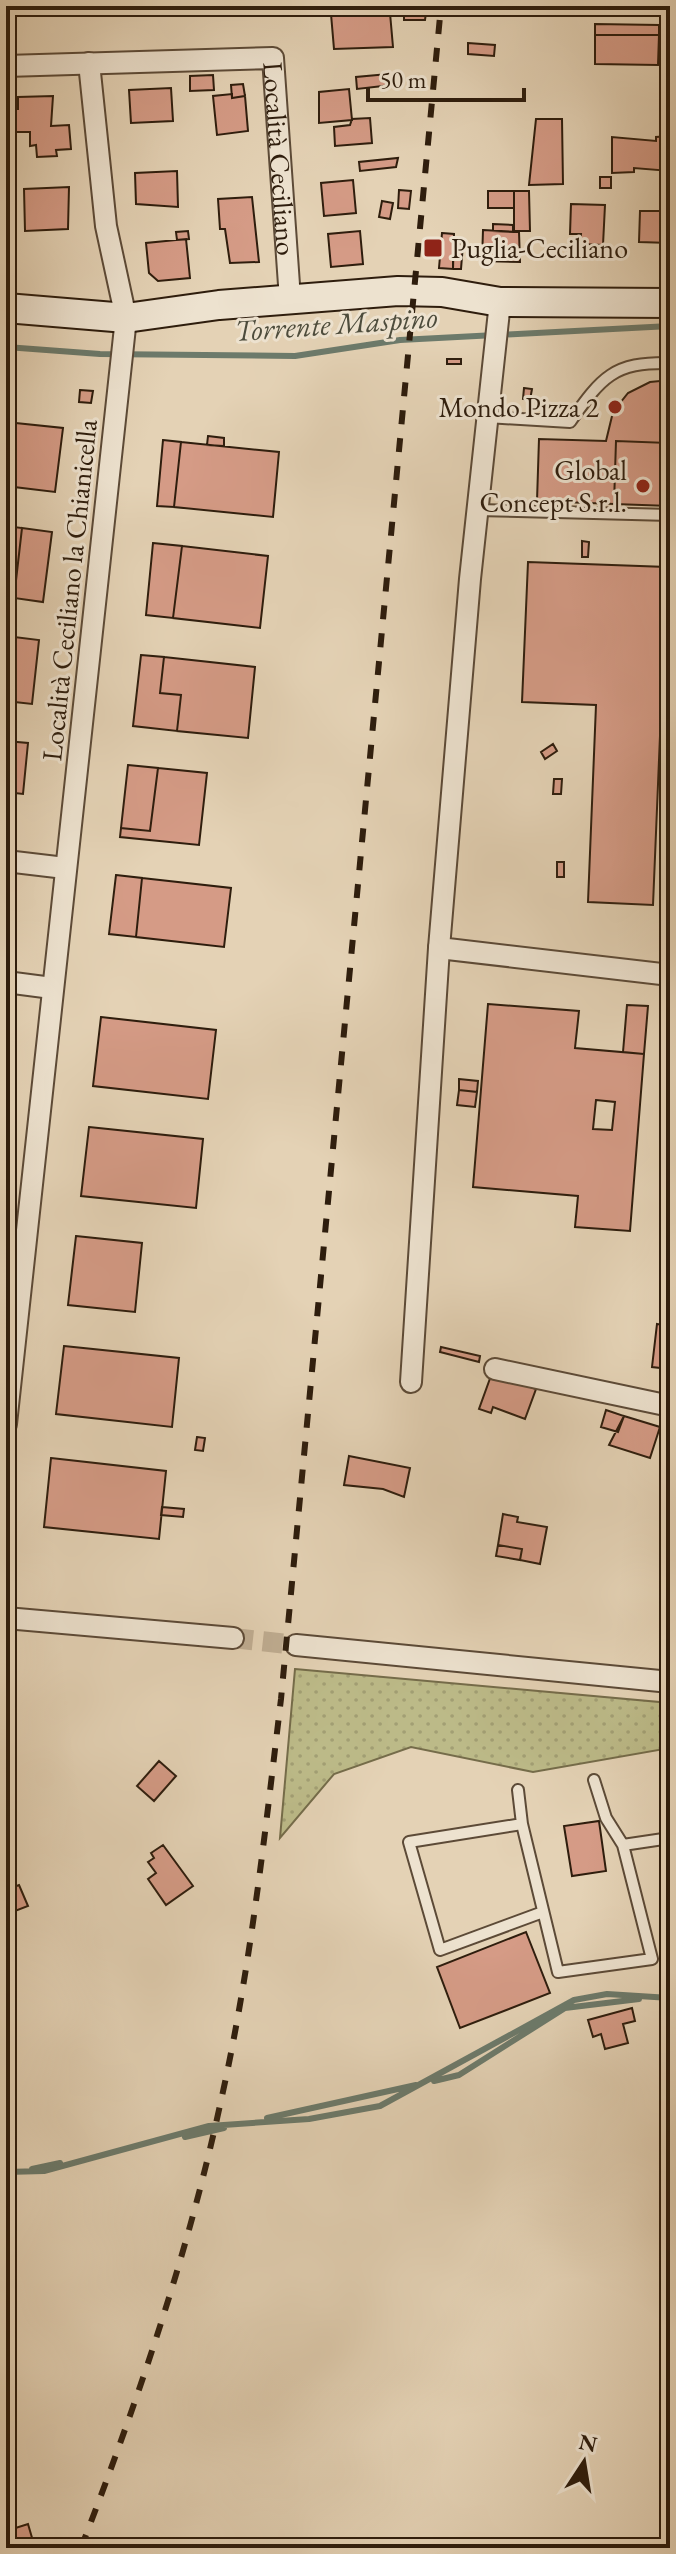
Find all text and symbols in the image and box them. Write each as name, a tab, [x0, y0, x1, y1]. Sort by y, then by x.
scale bar	[368, 52, 524, 102]
street label: Località Ceciliano	[255, 61, 305, 257]
text: 50 m	[380, 64, 427, 95]
place label: Puglia-Ceciliano	[451, 230, 628, 266]
marker: Puglia-Ceciliano	[422, 237, 444, 259]
water label: Torrente Maspino	[233, 297, 439, 350]
place label: Mondo Pizza 2	[438, 389, 600, 425]
marker: Mondo Pizza 2	[606, 398, 624, 416]
street label: Località Ceciliano la Chianicella	[33, 417, 105, 763]
place label: Global Concept S.r.l.	[479, 452, 627, 520]
marker: Global Concept S.r.l.	[634, 477, 652, 495]
north arrow	[544, 2422, 624, 2502]
text: N	[576, 2427, 600, 2459]

